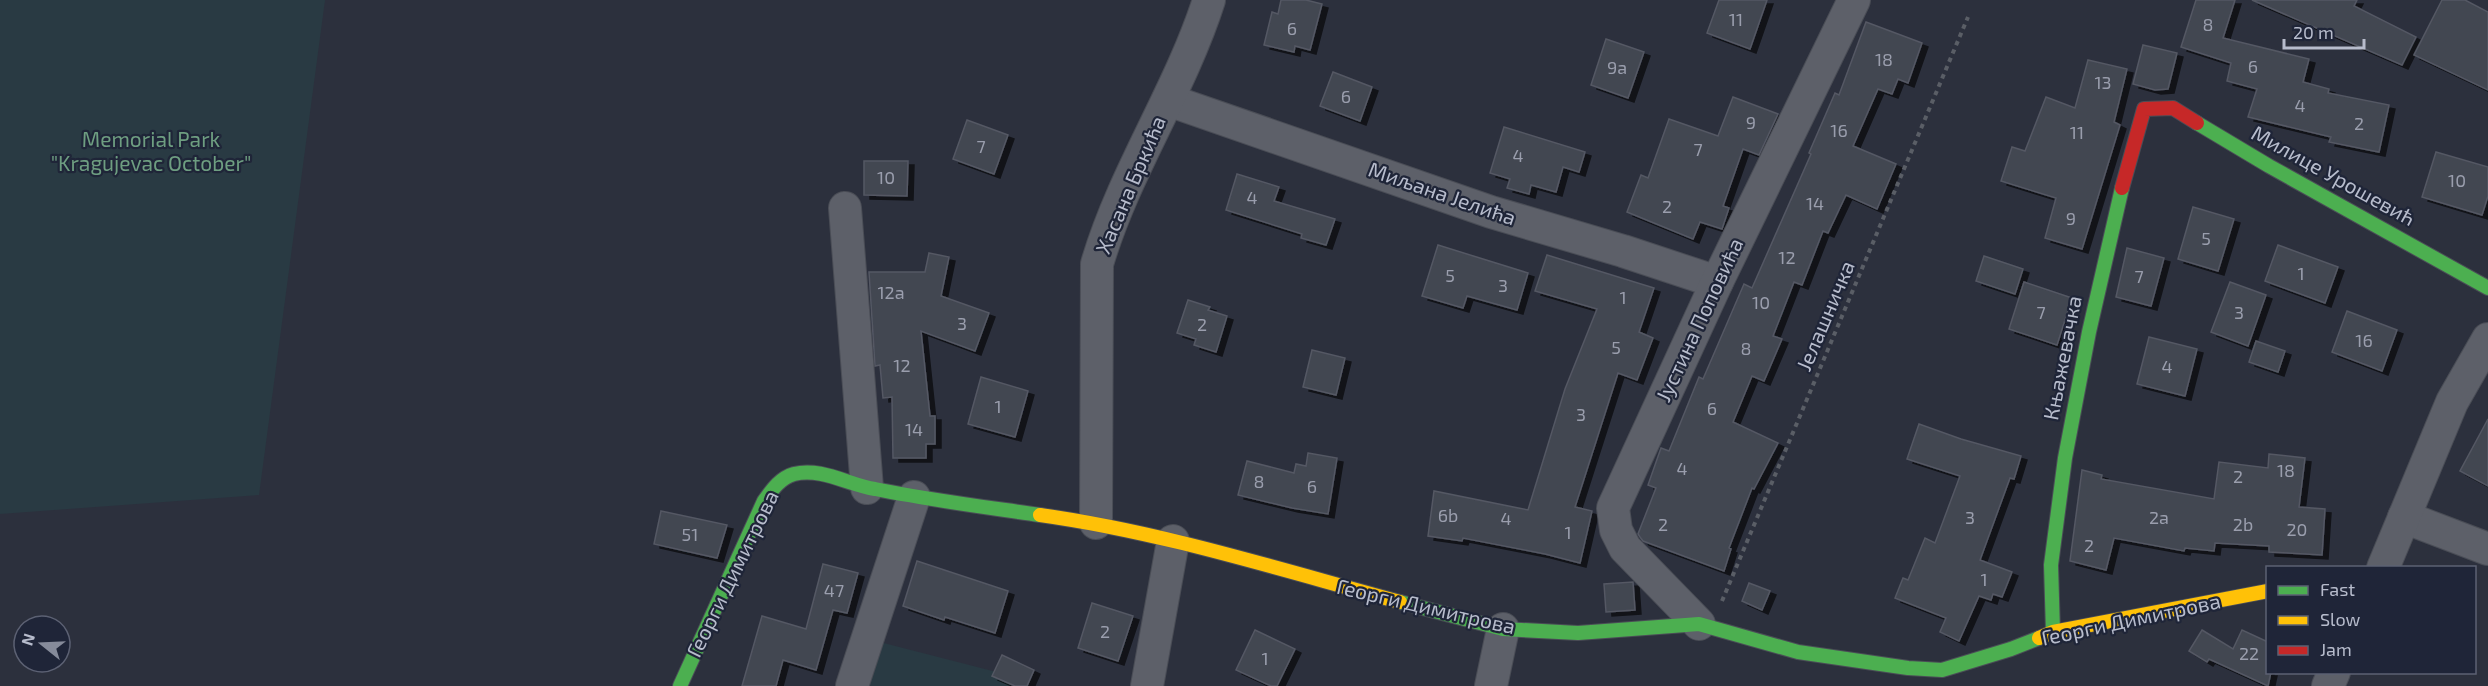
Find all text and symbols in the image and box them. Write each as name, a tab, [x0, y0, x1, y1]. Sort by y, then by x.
house number: 11	[1729, 8, 1743, 30]
scale bar	[2284, 12, 2364, 50]
house number: 8	[2203, 13, 2213, 35]
house number: 6	[1287, 17, 1297, 39]
text: 20 m	[2293, 21, 2334, 43]
house number: 18	[1875, 48, 1893, 70]
house number: 6	[2248, 55, 2258, 77]
house number: 9a	[1607, 56, 1627, 78]
house number: 13	[2094, 71, 2112, 93]
house number: 6	[1341, 85, 1351, 107]
house number: 4	[2294, 94, 2306, 116]
house number: 9	[1746, 111, 1756, 133]
street label: Хасана Бркића	[1089, 112, 1170, 257]
house number: 2	[2354, 112, 2364, 134]
house number: 16	[1830, 119, 1848, 141]
street label: Милице Урошевић	[2248, 119, 2420, 230]
house number: 11	[2070, 121, 2084, 143]
park label: Memorial Park "Kragujevac October"	[51, 126, 251, 176]
house number: 7	[976, 135, 986, 157]
house number: 7	[1693, 138, 1703, 160]
house number: 4	[1512, 144, 1524, 166]
street label: Миљана Јелића	[1366, 156, 1519, 229]
house number: 10	[877, 166, 895, 188]
house number: 10	[2448, 169, 2466, 191]
house number: 4	[1246, 186, 1258, 208]
house number: 14	[1806, 192, 1824, 214]
house number: 2	[1662, 195, 1672, 217]
house number: 9	[2066, 207, 2076, 229]
house number: 5	[2201, 227, 2211, 249]
street label: Јустина Поповића	[1650, 234, 1748, 406]
house number: 12	[1778, 246, 1796, 268]
street label: Јелашничка	[1790, 257, 1859, 374]
house number: 1	[2297, 262, 2305, 284]
house number: 5	[1445, 264, 1455, 286]
house number: 7	[2134, 265, 2144, 287]
house number: 3	[1498, 274, 1508, 296]
house number: 12a	[877, 281, 905, 303]
house number: 1	[1619, 286, 1627, 308]
house number: 10	[1752, 291, 1770, 313]
street label: Књажевачка	[2037, 293, 2086, 422]
house number: 7	[2036, 301, 2046, 323]
house number: 3	[2234, 301, 2244, 323]
house number: 3	[957, 312, 967, 334]
house number: 2	[1197, 313, 1207, 335]
house number: 16	[2355, 329, 2373, 351]
house number: 5	[1611, 336, 1621, 358]
house number: 8	[1741, 337, 1751, 359]
house number: 12	[893, 354, 911, 376]
house number: 4	[2161, 355, 2173, 377]
house number: 1	[994, 395, 1002, 417]
house number: 6	[1707, 397, 1717, 419]
house number: 3	[1576, 403, 1586, 425]
house number: 14	[905, 418, 923, 440]
house number: 4	[1676, 457, 1688, 479]
house number: 18	[2277, 459, 2295, 481]
house number: 2	[2233, 465, 2243, 487]
house number: 8	[1254, 470, 1264, 492]
house number: 6	[1307, 475, 1317, 497]
street label: Георги Димитрова	[680, 486, 783, 661]
house number: 6b	[1438, 504, 1458, 526]
house number: 3	[1965, 506, 1975, 528]
house number: 2a	[2149, 506, 2169, 528]
house number: 4	[1500, 507, 1512, 529]
house number: 2	[1658, 513, 1668, 535]
house number: 2b	[2233, 513, 2253, 535]
house number: 20	[2287, 518, 2307, 540]
house number: 1	[1564, 521, 1572, 543]
house number: 51	[682, 523, 698, 545]
house number: 2	[2084, 534, 2094, 556]
legend	[2266, 566, 2476, 674]
house number: 1	[1980, 568, 1988, 590]
street label: Георги Димитрова	[1335, 573, 1518, 638]
text: Fast	[2320, 578, 2355, 600]
house number: 47	[824, 579, 844, 601]
street label: Георги Димитрова	[2039, 587, 2223, 650]
text: Slow	[2320, 608, 2361, 630]
north arrow	[12, 614, 72, 674]
house number: 2	[1100, 620, 1110, 642]
text: N	[16, 631, 38, 648]
text: Jam	[2320, 638, 2352, 660]
house number: 22	[2239, 642, 2259, 664]
house number: 1	[1261, 647, 1269, 669]

